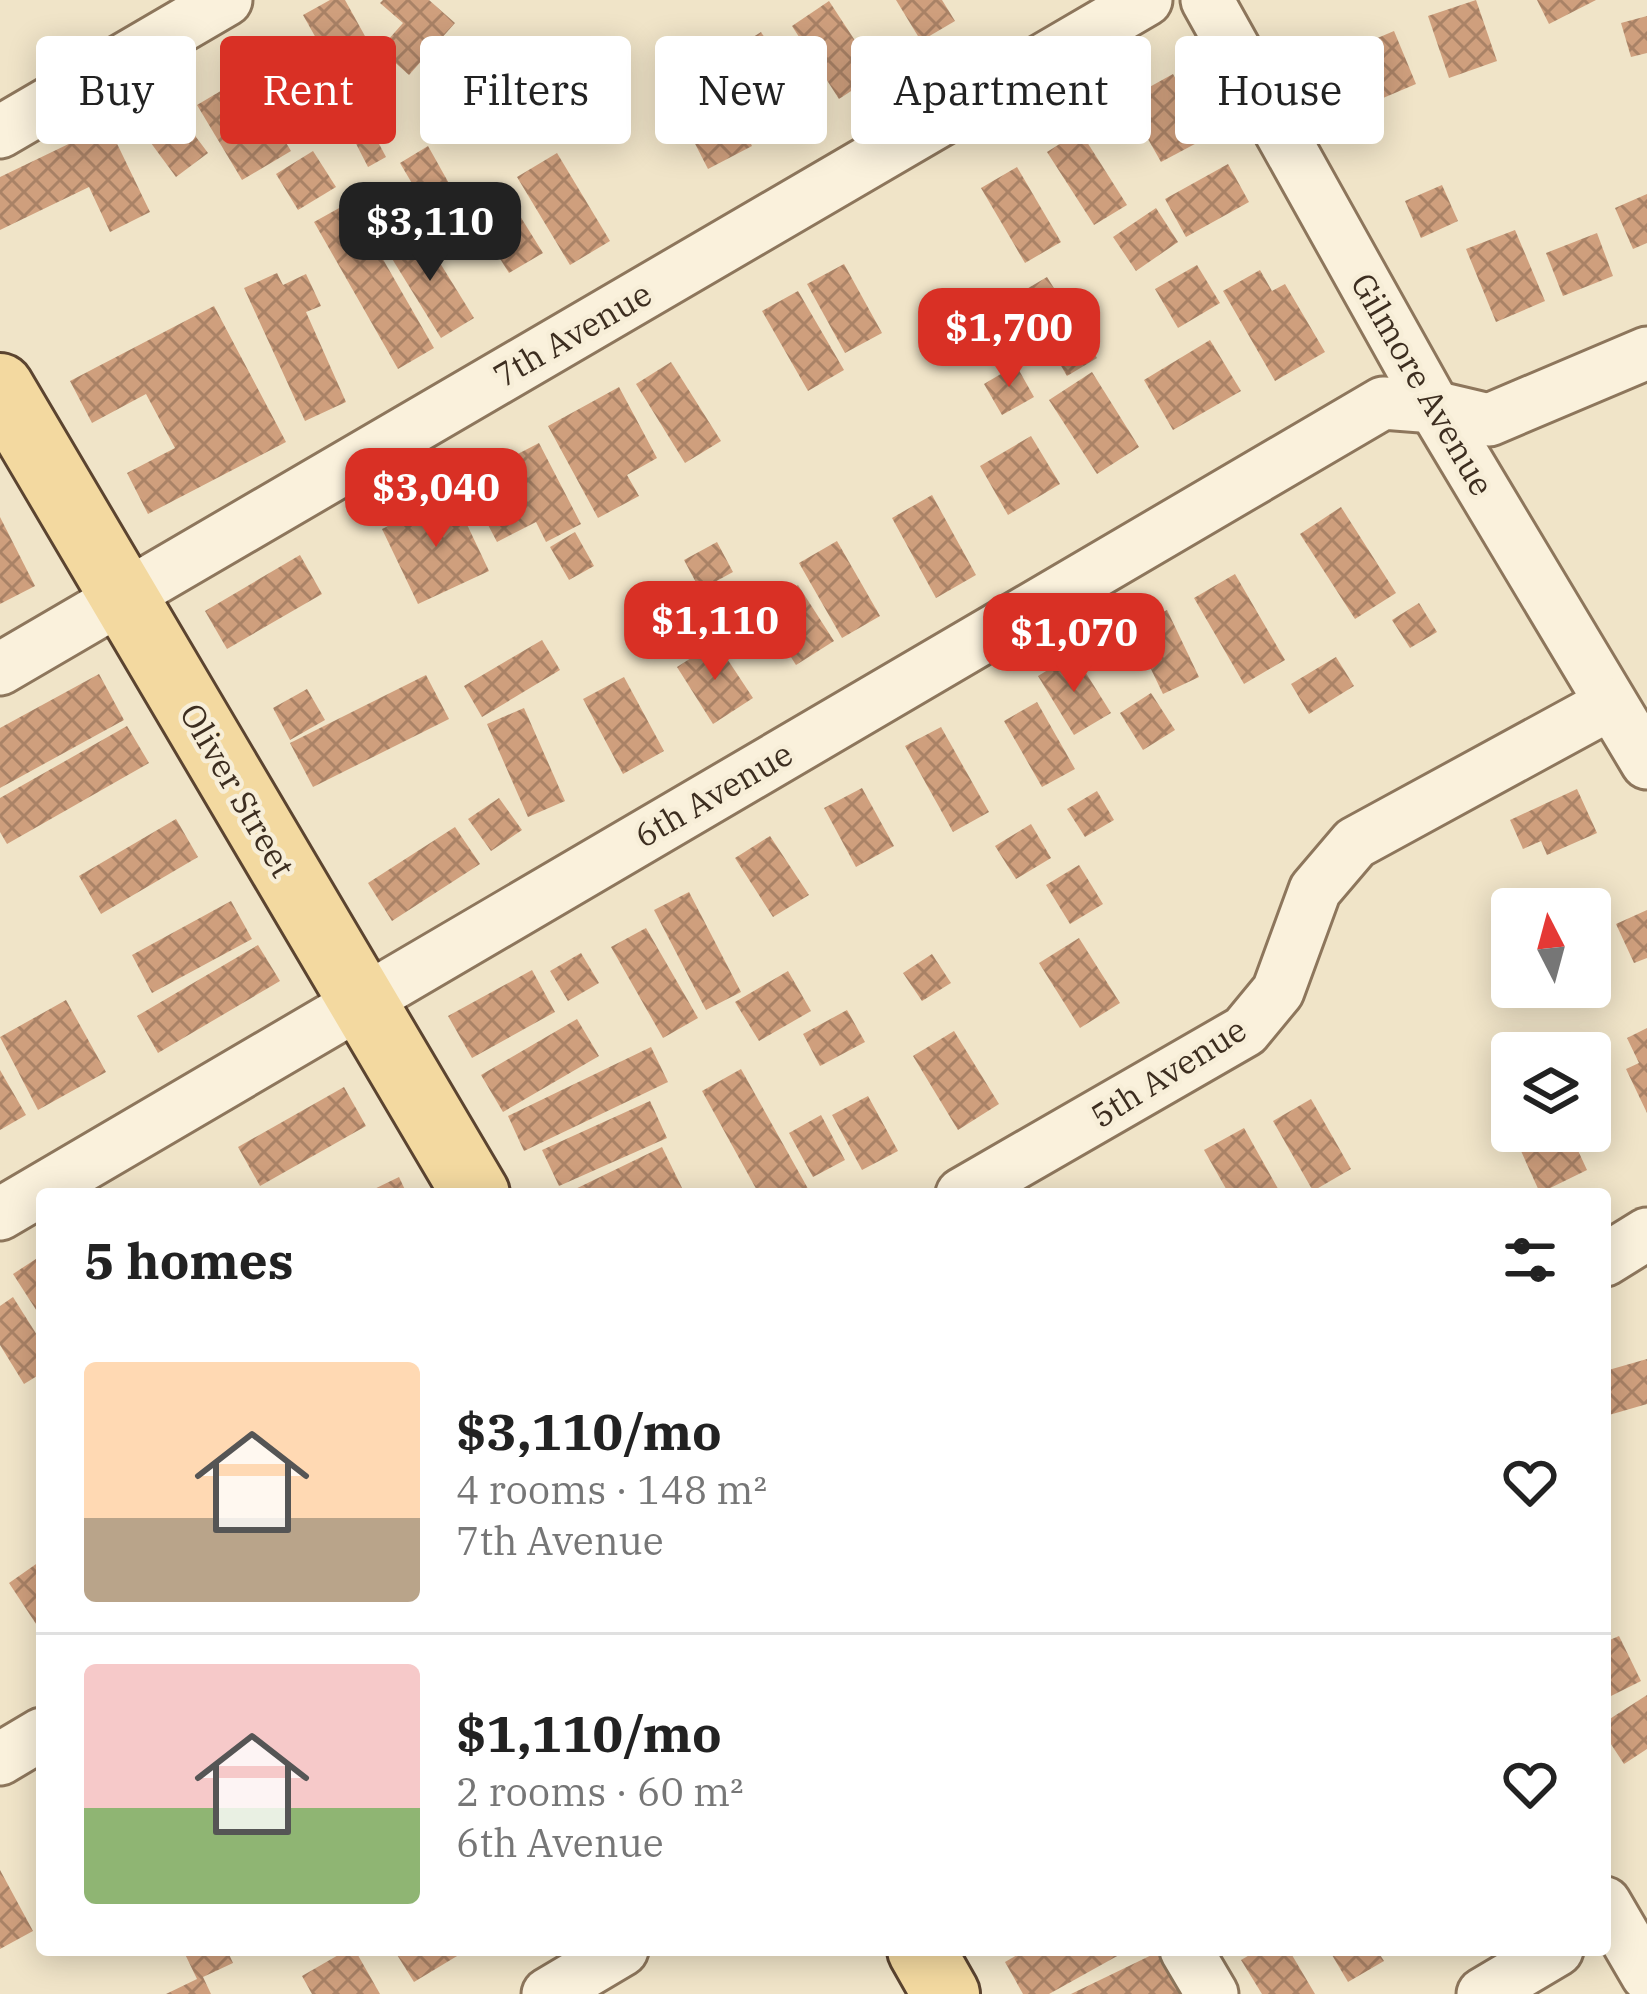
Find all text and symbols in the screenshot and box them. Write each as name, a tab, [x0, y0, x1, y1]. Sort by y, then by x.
chip: Buy	[36, 36, 196, 144]
chip: Rent	[220, 36, 396, 144]
chip: Filters	[420, 36, 631, 144]
chip: New	[655, 36, 827, 144]
chip: Apartment	[851, 36, 1151, 144]
chip: House	[1175, 36, 1384, 144]
pin: $3,110	[332, 182, 528, 284]
text: $3,110	[366, 195, 494, 246]
street label: Gilmore Avenue	[1342, 265, 1504, 503]
street label: 7th Avenue	[485, 271, 659, 397]
pin: $1,700	[911, 288, 1107, 390]
text: $1,700	[945, 301, 1073, 352]
pin: $3,040	[338, 448, 534, 550]
text: $3,040	[372, 461, 500, 512]
pin: $1,110	[617, 581, 813, 683]
pin: $1,070	[976, 593, 1172, 695]
text: $1,110	[651, 594, 779, 645]
text: $1,070	[1010, 606, 1138, 657]
street label: Oliver Street	[171, 695, 305, 885]
street label: 6th Avenue	[626, 731, 800, 857]
north arrow	[1491, 888, 1611, 1008]
map controls	[1491, 888, 1611, 1152]
street label: 5th Avenue	[1082, 1007, 1254, 1137]
button: layers	[1491, 1032, 1611, 1152]
text: 5 homes	[84, 1227, 294, 1293]
icon: filters	[1497, 1227, 1563, 1293]
text: $3,110/mo	[456, 1398, 722, 1464]
icon: home	[180, 1410, 324, 1554]
icon: heart	[1497, 1449, 1563, 1515]
text: 4 rooms · 148 m²	[456, 1464, 767, 1515]
text: 7th Avenue	[456, 1515, 664, 1566]
text: $1,110/mo	[456, 1700, 722, 1766]
icon: home	[180, 1712, 324, 1856]
icon: heart	[1497, 1751, 1563, 1817]
text: 2 rooms · 60 m²	[456, 1766, 744, 1817]
text: 6th Avenue	[456, 1817, 664, 1868]

